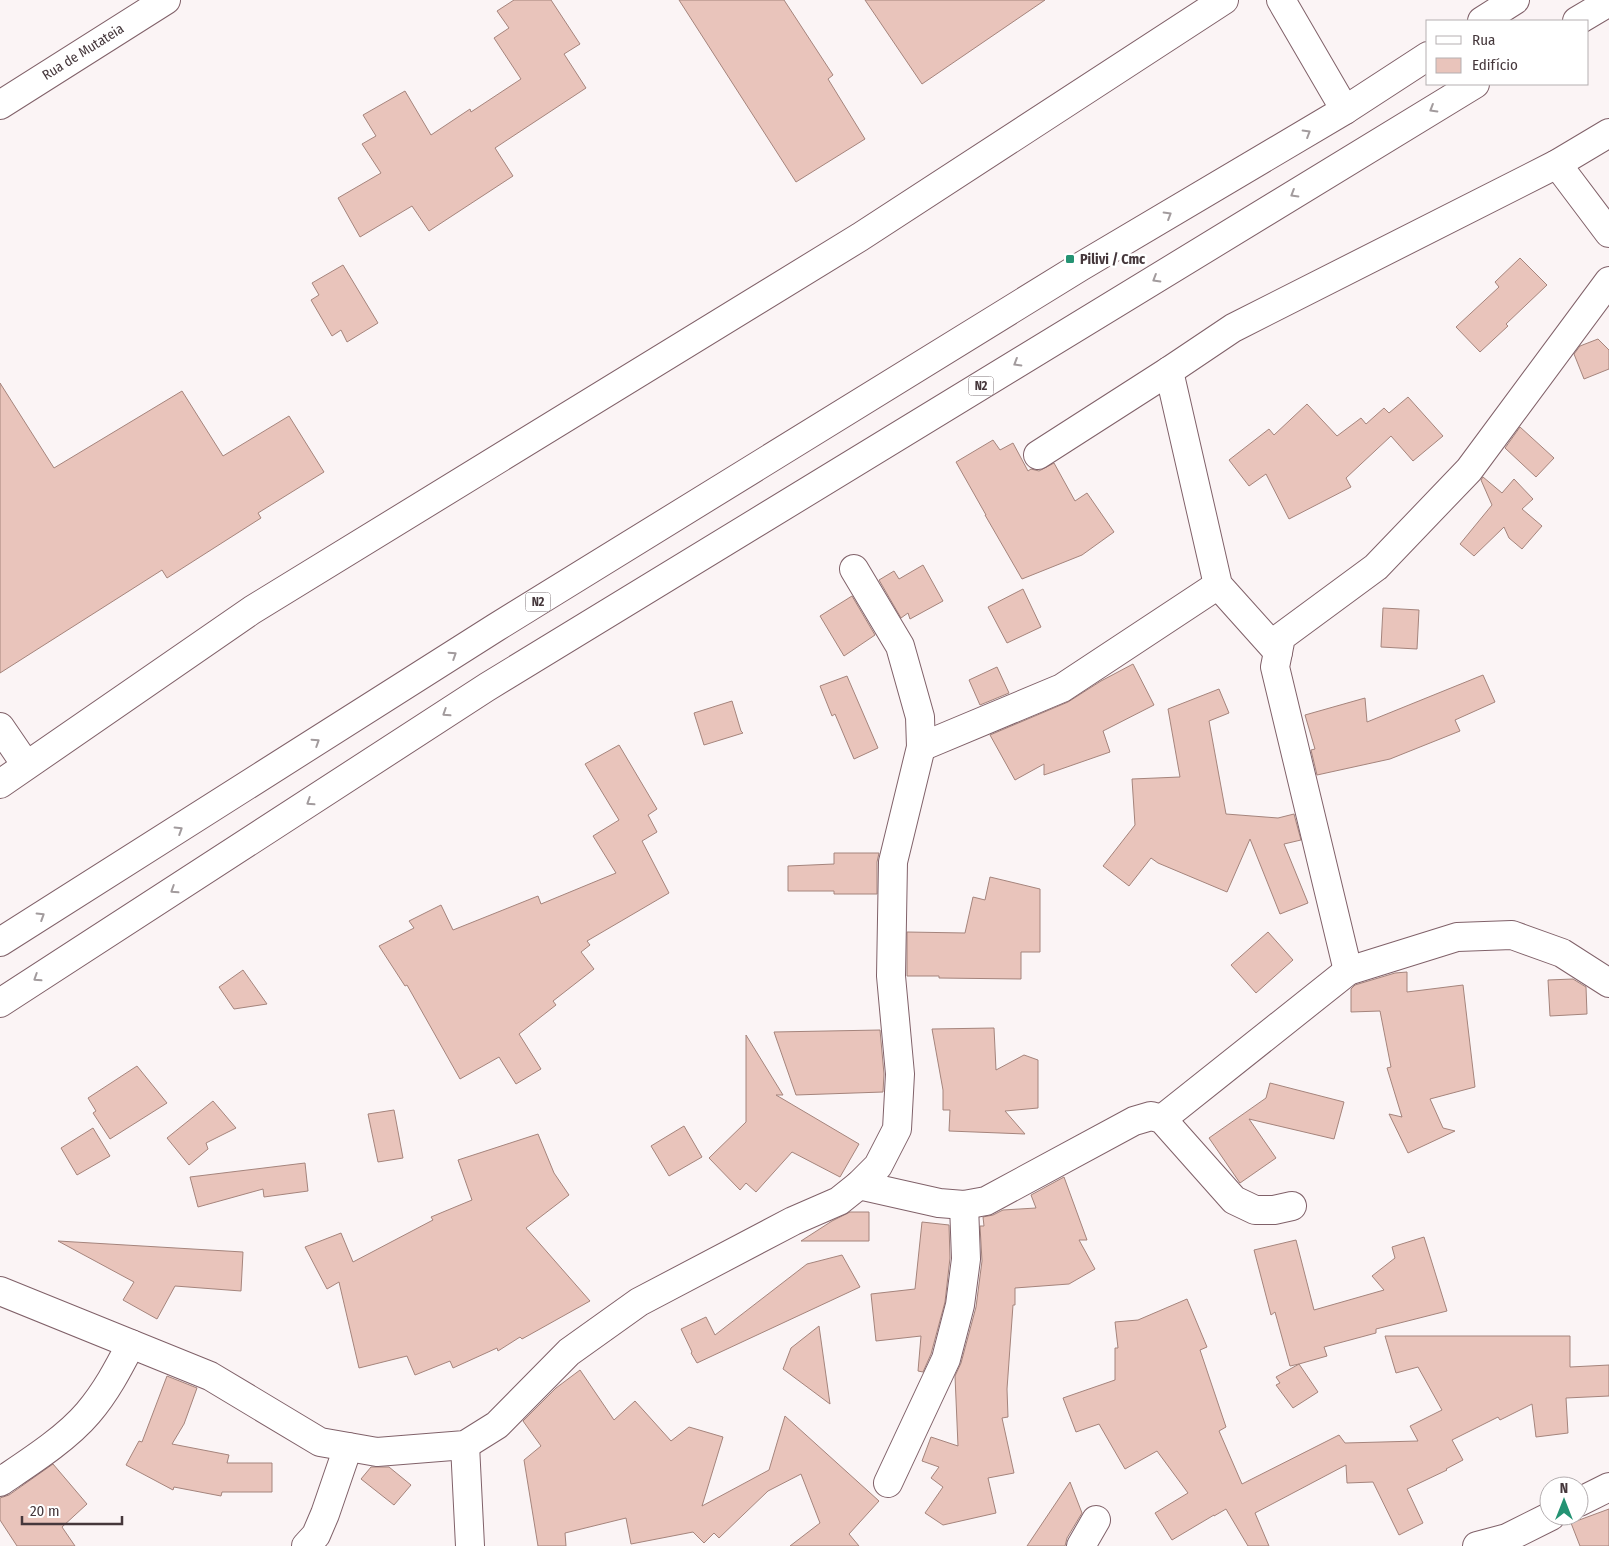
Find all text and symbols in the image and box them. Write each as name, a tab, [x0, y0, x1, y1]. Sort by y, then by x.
street label: Rua de Mutateia	[39, 20, 127, 84]
legend	[1426, 20, 1589, 85]
text: Rua	[1472, 31, 1495, 49]
text: Edifício	[1472, 56, 1518, 74]
one-way arrow	[1430, 103, 1439, 113]
one-way arrow	[1302, 129, 1311, 139]
one-way arrow	[1291, 188, 1300, 197]
one-way arrow	[1162, 212, 1171, 222]
place label: Pilivi / Cmc	[1080, 251, 1146, 268]
marker: Pilivi / Cmc	[1064, 253, 1076, 265]
one-way arrow	[1152, 272, 1161, 282]
one-way arrow	[1014, 357, 1023, 367]
road number: N2	[968, 376, 994, 396]
road number: N2	[526, 592, 550, 612]
one-way arrow	[447, 652, 456, 661]
one-way arrow	[443, 707, 452, 716]
one-way arrow	[310, 739, 319, 749]
one-way arrow	[306, 795, 315, 805]
one-way arrow	[173, 826, 182, 836]
one-way arrow	[170, 884, 179, 893]
one-way arrow	[36, 913, 45, 923]
one-way arrow	[34, 972, 43, 982]
north arrow	[1539, 1476, 1589, 1526]
text: N	[1560, 1480, 1568, 1497]
scale bar	[22, 1494, 122, 1526]
text: 20 m	[30, 1502, 60, 1520]

